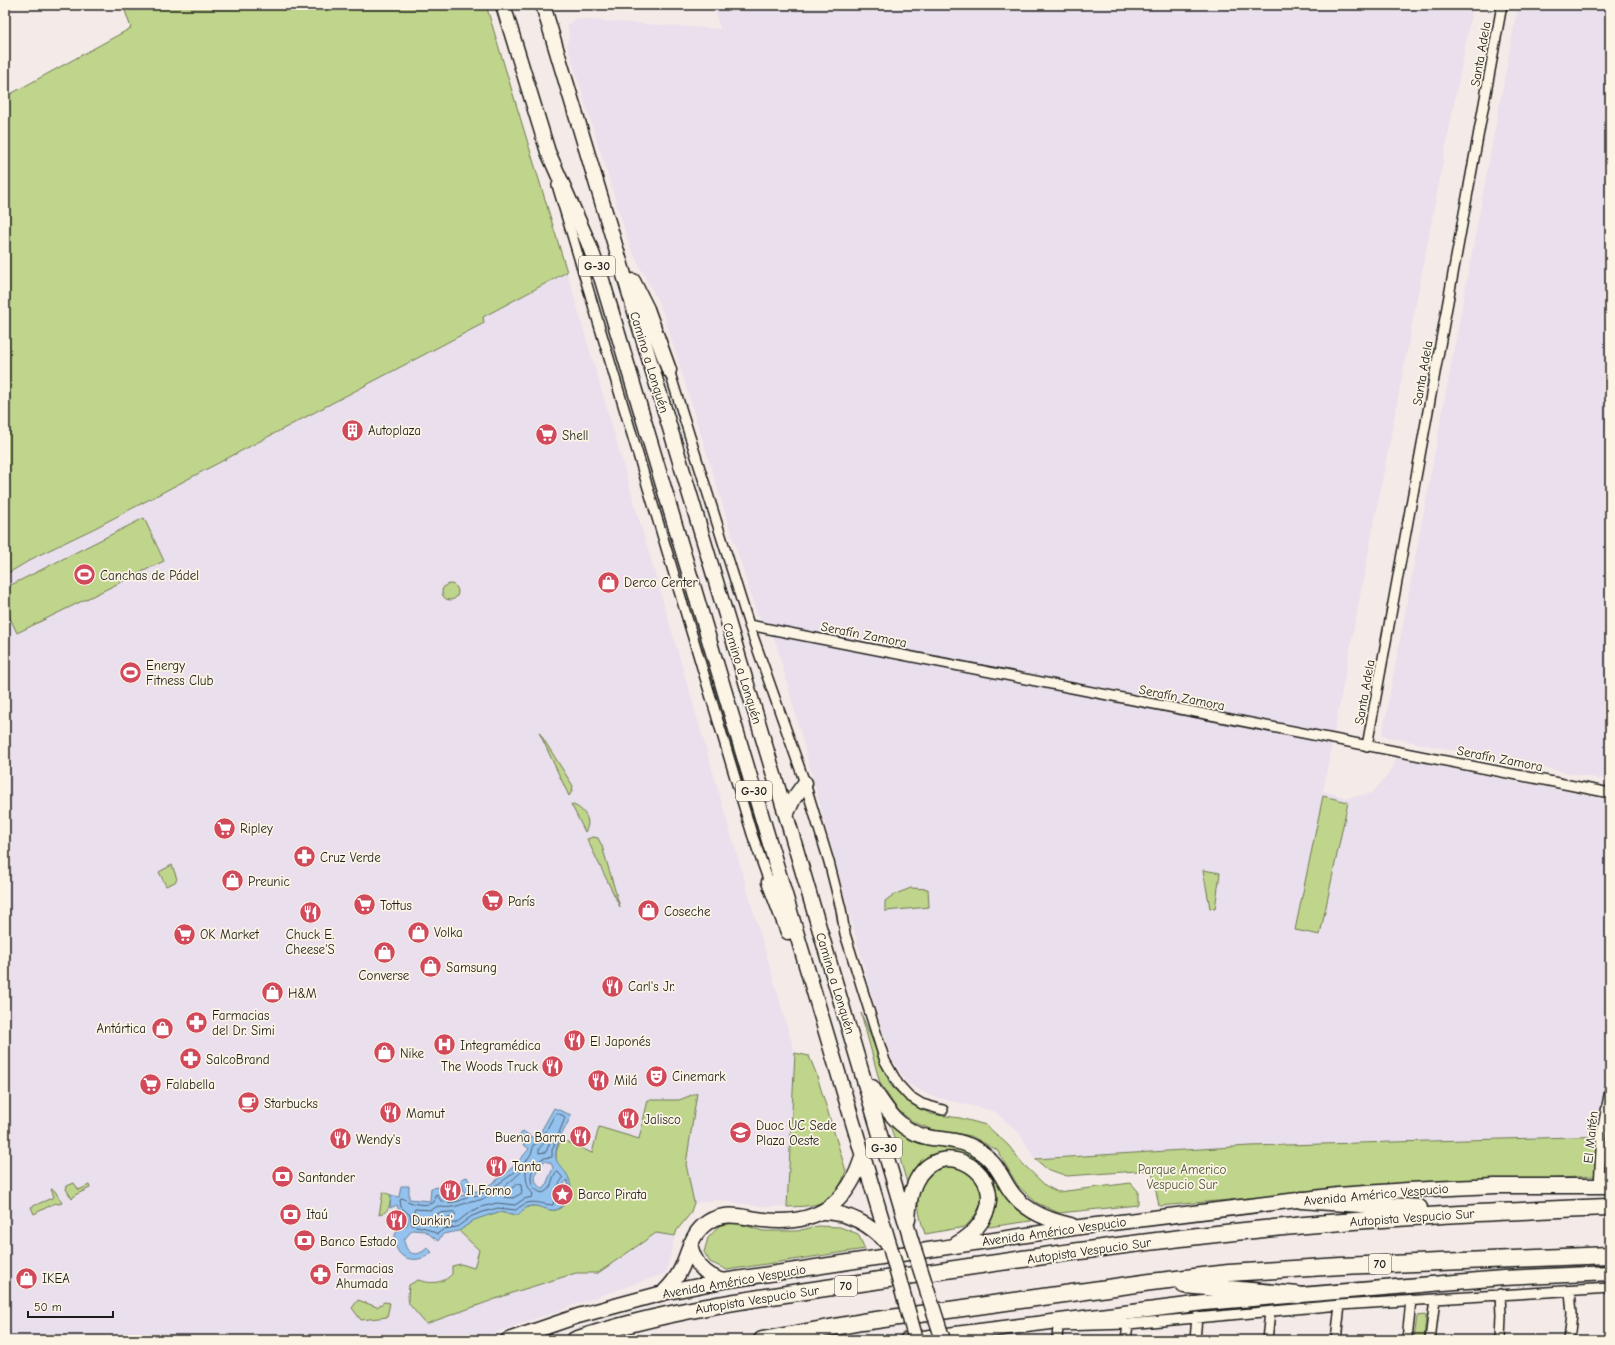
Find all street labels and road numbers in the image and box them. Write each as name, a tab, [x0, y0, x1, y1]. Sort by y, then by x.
street label: Santa Adela	[1467, 20, 1494, 88]
road number: G-30	[579, 256, 615, 276]
street label: Camino a Lonquén	[627, 310, 672, 415]
street label: Santa Adela	[1409, 339, 1436, 407]
street label: Serafín Zamora	[820, 619, 908, 650]
street label: Camino a Lonquén	[720, 621, 765, 726]
street label: Santa Adela	[1351, 658, 1378, 726]
street label: Serafín Zamora	[1138, 682, 1226, 713]
street label: Serafín Zamora	[1456, 743, 1544, 774]
road number: G-30	[736, 781, 772, 801]
street label: Camino a Lonquén	[813, 931, 858, 1036]
street label: El Maitén	[1580, 1110, 1601, 1164]
road number: G-30	[866, 1138, 902, 1158]
street label: Avenida Américo Vespucio	[1303, 1181, 1449, 1208]
street label: Autopista Vespucio Sur	[1349, 1206, 1476, 1229]
street label: Avenida Américo Vespucio	[981, 1214, 1127, 1249]
street label: Autopista Vespucio Sur	[1026, 1234, 1153, 1267]
road number: 70	[1369, 1254, 1391, 1274]
street label: Avenida Américo Vespucio	[661, 1261, 807, 1302]
road number: 70	[835, 1276, 857, 1296]
street label: Autopista Vespucio Sur	[694, 1282, 821, 1317]

